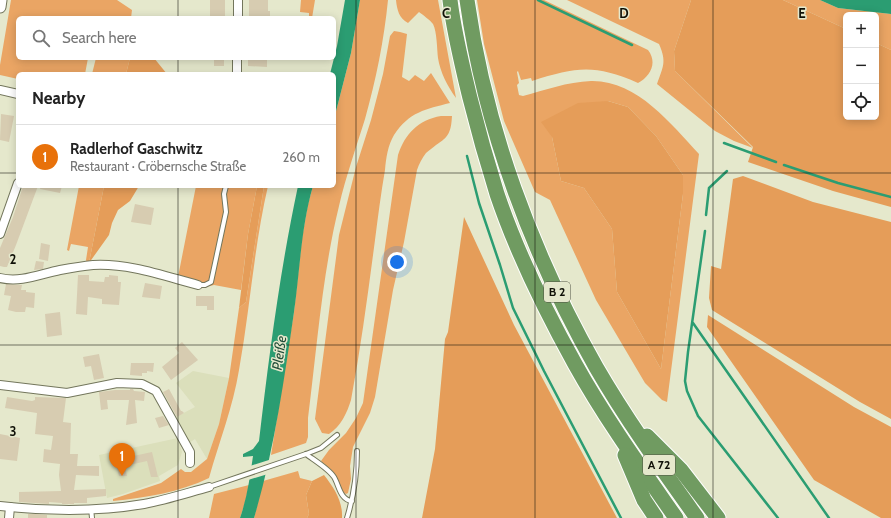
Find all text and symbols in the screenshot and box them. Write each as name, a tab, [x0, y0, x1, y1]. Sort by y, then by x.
text: C	[442, 5, 450, 21]
text: D	[619, 5, 629, 21]
text: E	[798, 5, 806, 21]
map controls	[843, 12, 879, 120]
button: +	[843, 12, 879, 48]
search box	[16, 16, 336, 60]
icon: search	[30, 27, 52, 49]
text: Search here	[62, 29, 137, 47]
button: −	[843, 48, 879, 84]
button: locate	[843, 84, 879, 120]
text: Nearby	[32, 88, 85, 108]
text: Radlerhof Gaschwitz	[70, 140, 203, 158]
text: 1	[43, 149, 47, 165]
text: 260 m	[282, 149, 320, 165]
text: Restaurant · Cröbernsche Straße	[70, 158, 246, 174]
text: 2	[10, 251, 17, 267]
your location	[387, 252, 407, 272]
road number: B 2	[544, 282, 570, 302]
water label: Pleiße	[268, 334, 290, 371]
text: 3	[9, 423, 17, 439]
pin: 1	[109, 443, 135, 476]
road number: A 72	[643, 455, 675, 475]

